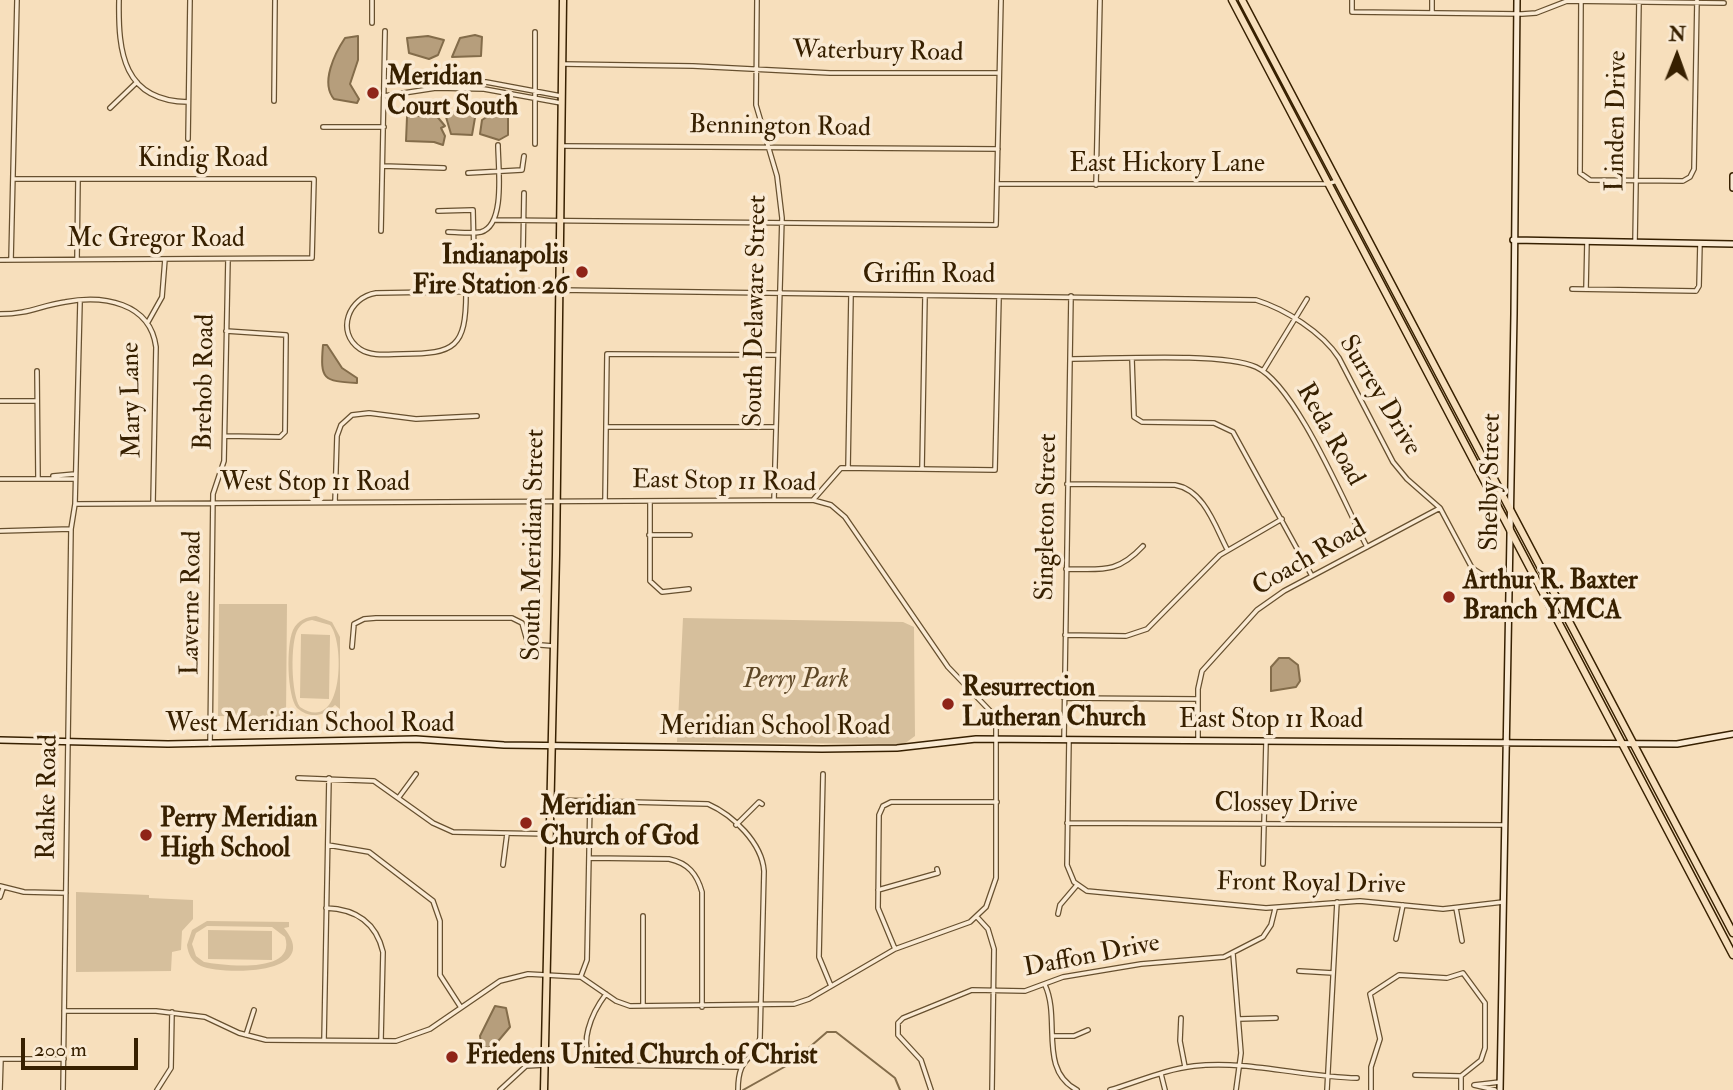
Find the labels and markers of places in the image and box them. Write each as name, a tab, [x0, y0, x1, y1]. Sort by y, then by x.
place label: Meridian Court South	[387, 62, 518, 124]
marker: Meridian Court South	[365, 85, 381, 101]
place label: Indianapolis Fire Station 26	[413, 241, 568, 302]
marker: Indianapolis Fire Station 26	[574, 264, 590, 280]
place label: Arthur R. Baxter Branch YMCA	[1463, 566, 1638, 628]
marker: Arthur R. Baxter Branch YMCA	[1441, 589, 1457, 605]
place label: Resurrection Lutheran Church	[962, 673, 1146, 734]
marker: Resurrection Lutheran Church	[940, 696, 956, 712]
place label: Meridian Church of God	[540, 792, 699, 854]
place label: Perry Meridian High School	[160, 804, 318, 866]
marker: Meridian Church of God	[518, 815, 534, 831]
marker: Perry Meridian High School	[138, 827, 154, 843]
place label: Friedens United Church of Christ	[466, 1041, 818, 1073]
marker: Friedens United Church of Christ	[444, 1049, 460, 1065]

